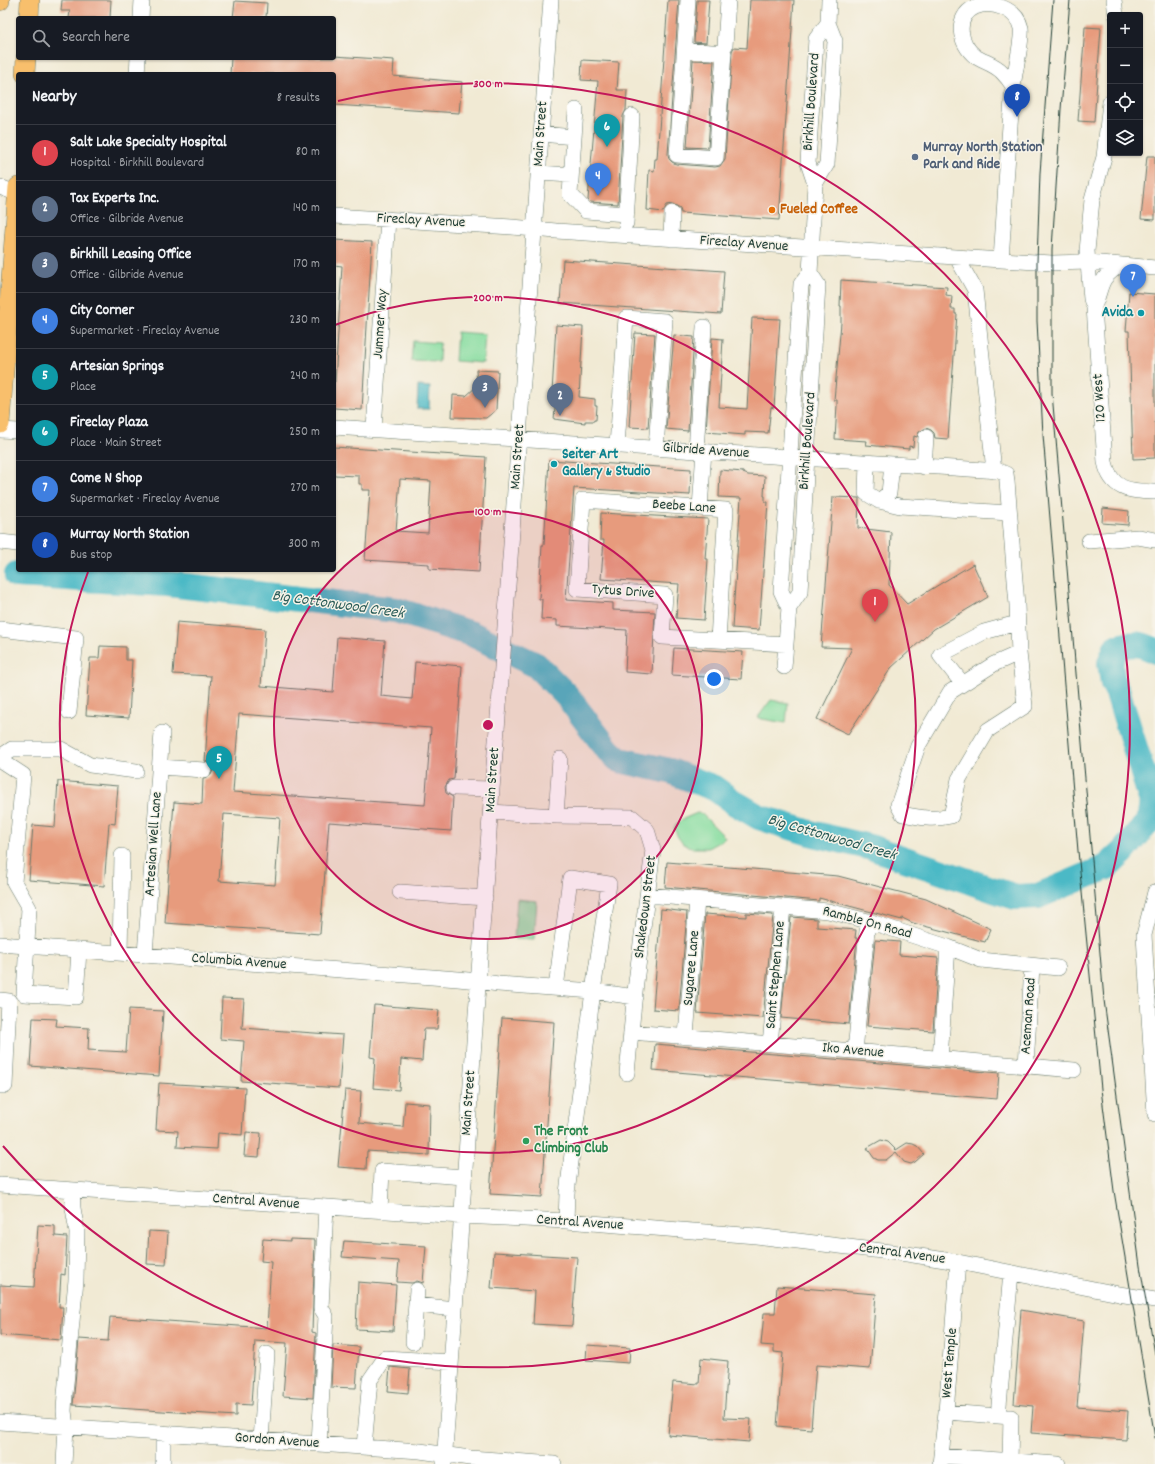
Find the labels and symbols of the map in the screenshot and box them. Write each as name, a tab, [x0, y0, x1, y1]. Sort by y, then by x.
street label: Birkhill Boulevard	[798, 52, 826, 152]
text: 300 m	[473, 76, 503, 93]
pin: 8	[1004, 84, 1030, 117]
street label: Main Street	[528, 100, 554, 167]
pin: 6	[594, 114, 620, 147]
place label: Murray North Station Park and Ride	[923, 137, 1043, 176]
marker: Murray North Station Park and Ride	[910, 152, 920, 162]
pin: 4	[585, 163, 611, 196]
place label: Fueled Coffee	[780, 199, 858, 221]
marker: Fueled Coffee	[767, 205, 777, 215]
street label: Fireclay Avenue	[376, 208, 466, 234]
street label: Fireclay Avenue	[699, 230, 789, 258]
pin: 7	[1120, 264, 1146, 297]
street label: Jummer Way	[368, 287, 394, 360]
text: 200 m	[473, 290, 503, 307]
place label: Avida	[1102, 302, 1134, 324]
marker: Avida	[1136, 308, 1146, 318]
street label: 120 West	[1087, 373, 1113, 423]
pin: 3	[472, 375, 498, 408]
pin: 2	[547, 383, 573, 416]
street label: Birkhill Boulevard	[794, 391, 822, 491]
street label: Main Street	[505, 423, 531, 490]
street label: Gilbride Avenue	[662, 437, 750, 465]
place label: Seiter Art Gallery & Studio	[562, 444, 651, 483]
marker: Seiter Art Gallery & Studio	[549, 459, 559, 469]
street label: Beebe Lane	[652, 494, 717, 520]
text: 100 m	[475, 504, 501, 521]
street label: Tytus Drive	[591, 579, 655, 605]
water label: Big Cottonwood Creek	[271, 584, 407, 626]
pin: 1	[862, 589, 888, 622]
your location	[704, 669, 724, 689]
centre of rings	[481, 718, 495, 732]
pin: 5	[206, 746, 232, 779]
street label: Main Street	[480, 746, 506, 813]
street label: Artesian Well Lane	[139, 791, 169, 897]
water label: Big Cottonwood Creek	[765, 809, 900, 868]
street label: Shakedown Street	[629, 854, 663, 960]
street label: Ramble On Road	[820, 900, 914, 946]
street label: Saint Stephen Lane	[760, 920, 792, 1030]
street label: Sugaree Lane	[678, 929, 706, 1007]
street label: Columbia Avenue	[191, 948, 288, 976]
street label: Aceman Road	[1015, 977, 1043, 1055]
street label: Iko Avenue	[821, 1037, 885, 1065]
street label: Main Street	[456, 1069, 482, 1136]
place label: The Front Climbing Club	[534, 1121, 609, 1160]
marker: The Front Climbing Club	[521, 1136, 531, 1146]
street label: Central Avenue	[212, 1188, 301, 1216]
street label: Central Avenue	[536, 1209, 625, 1237]
street label: Central Avenue	[857, 1237, 947, 1271]
street label: West Temple	[936, 1327, 964, 1399]
street label: Gordon Avenue	[234, 1427, 321, 1455]

